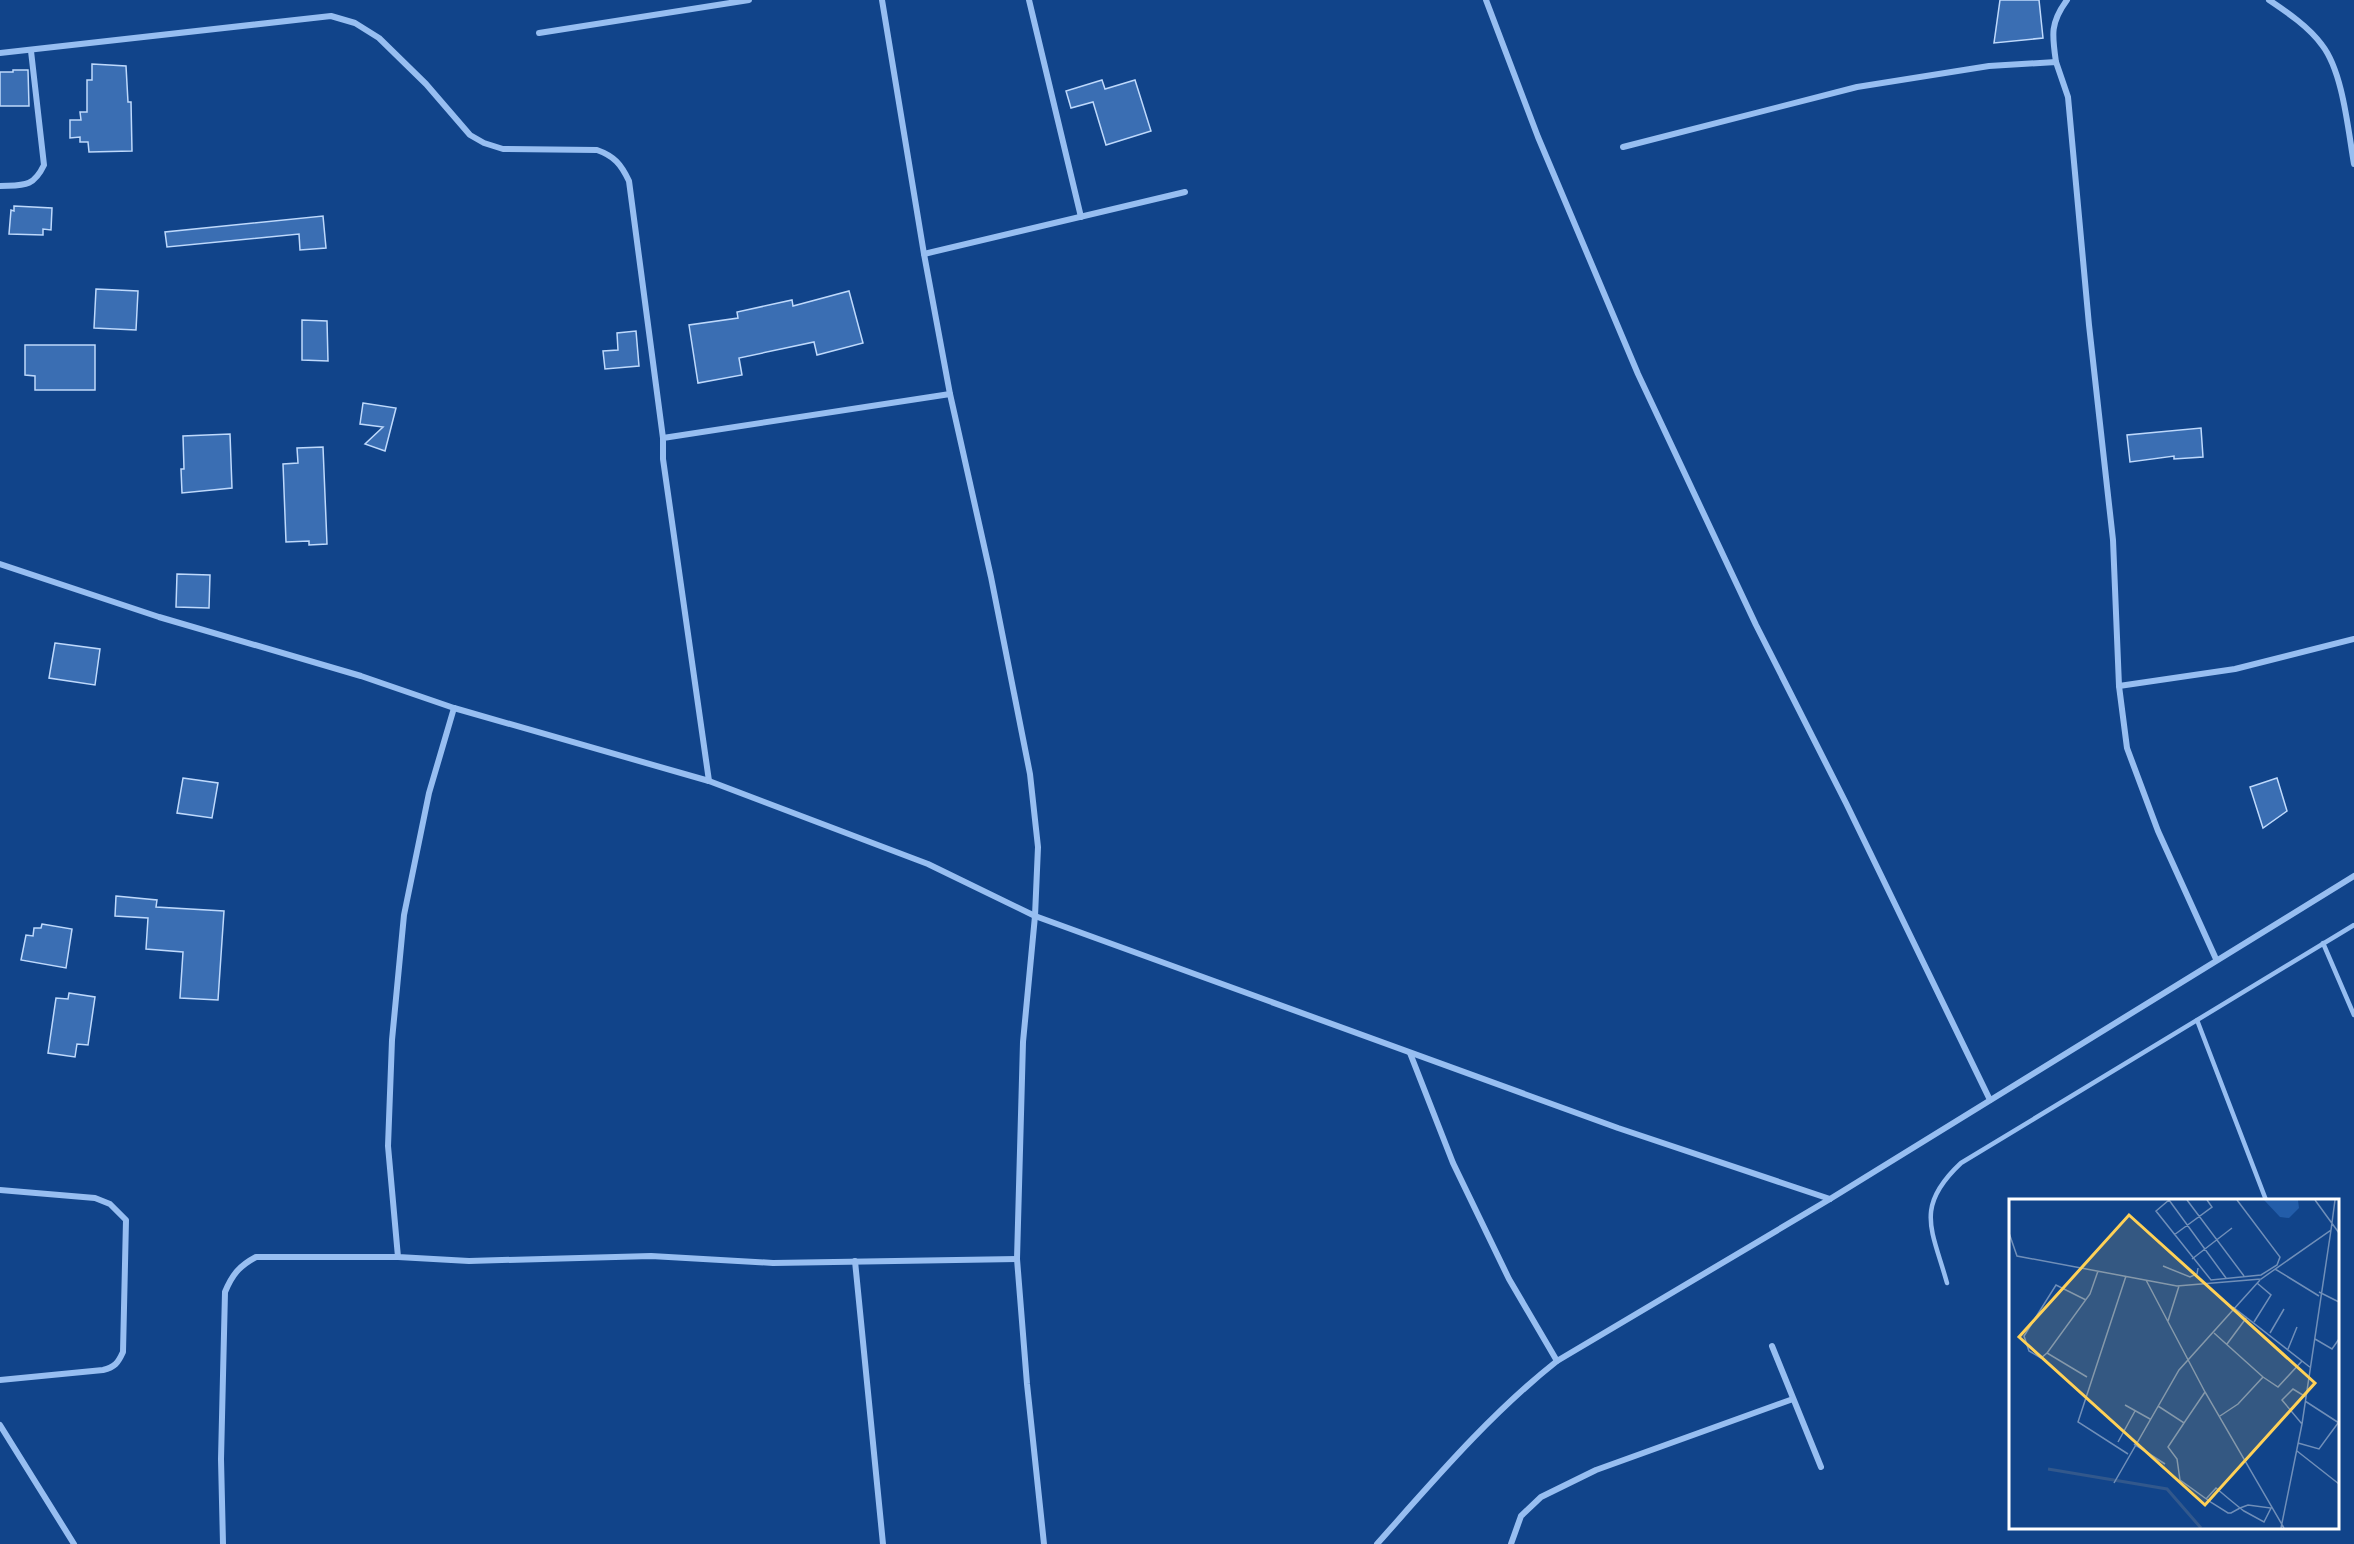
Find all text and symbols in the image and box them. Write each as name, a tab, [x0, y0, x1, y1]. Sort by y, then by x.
inset map	[2009, 1199, 2339, 1529]

